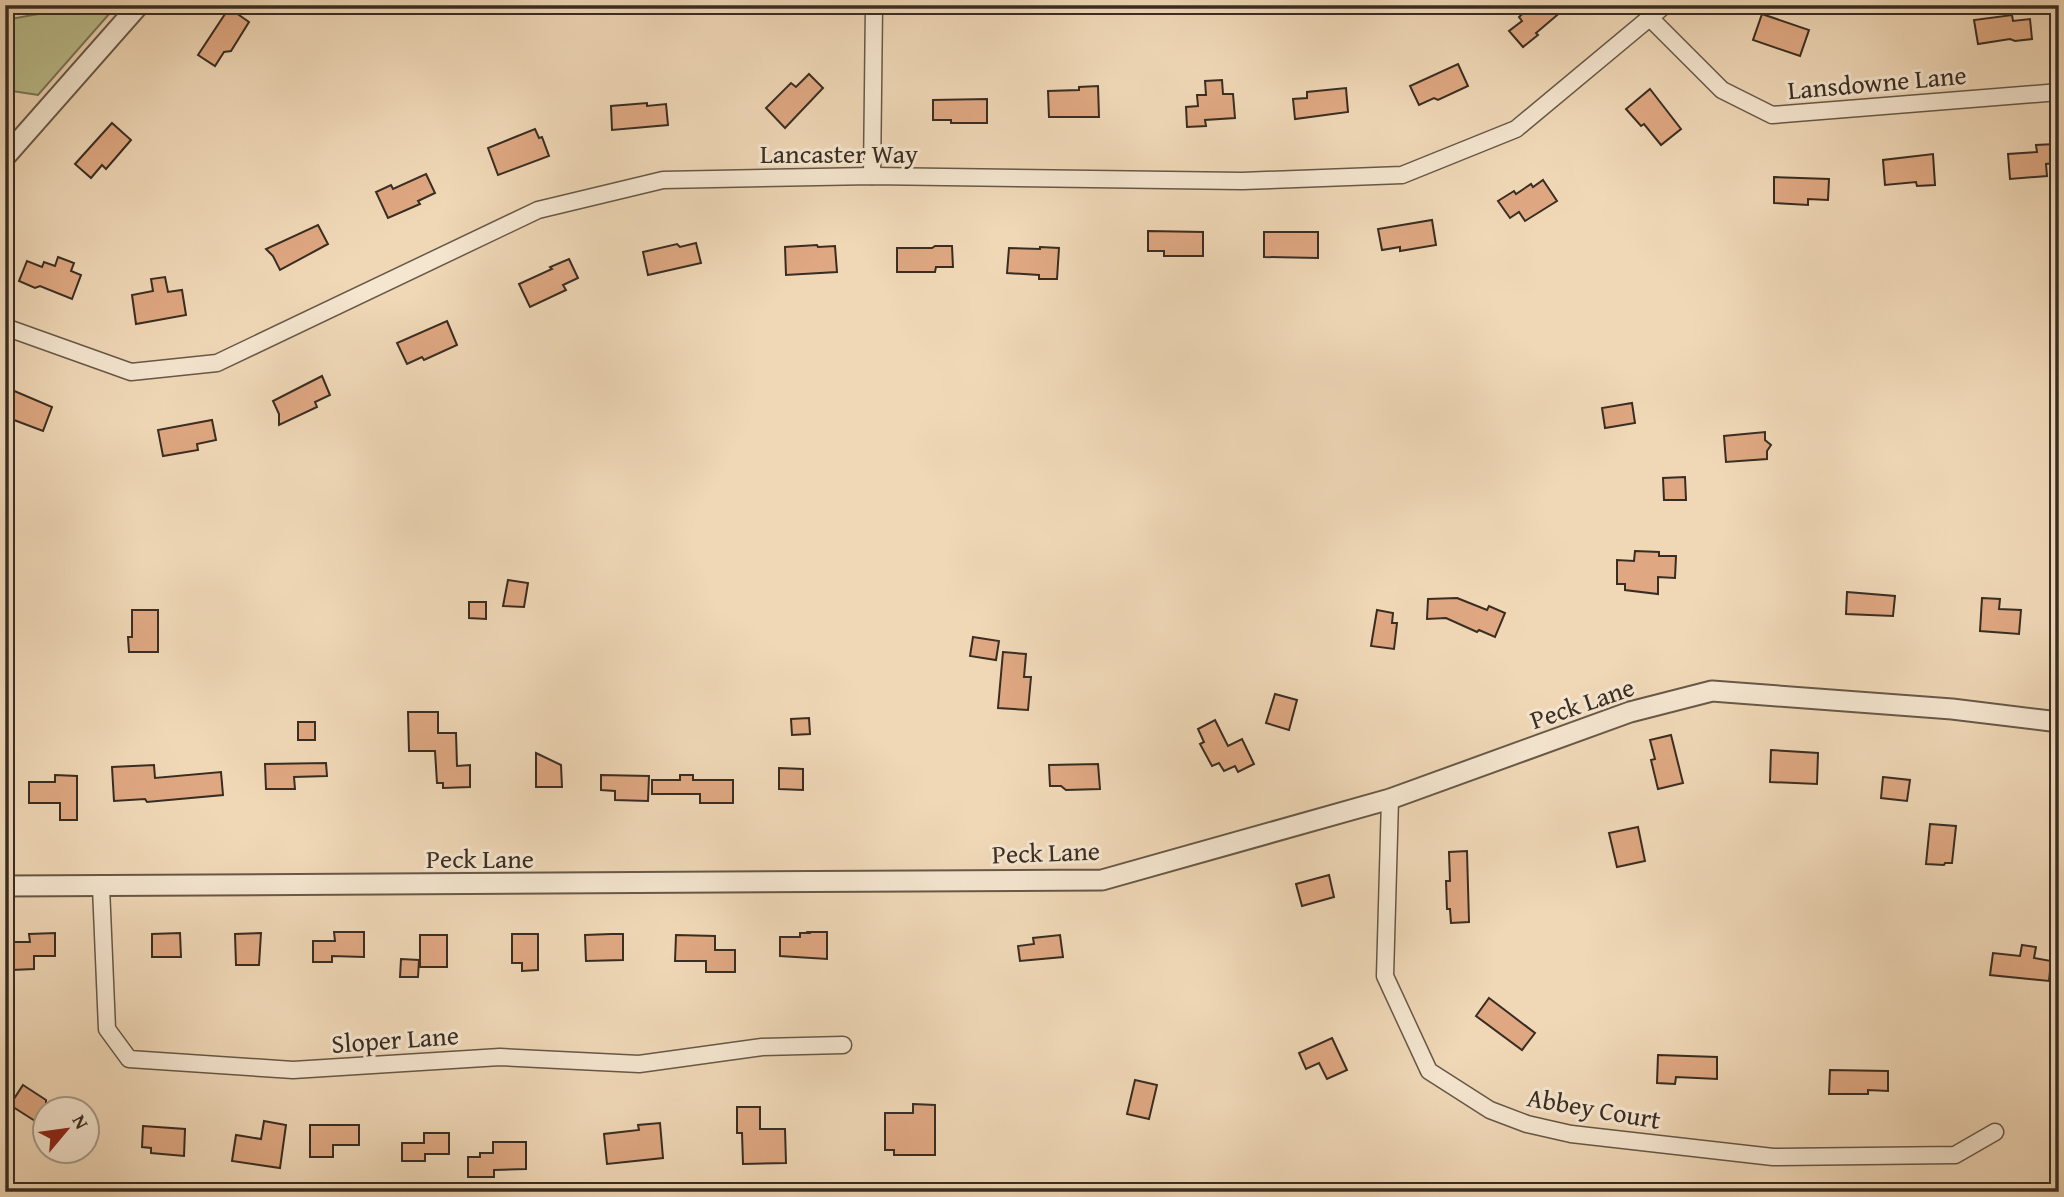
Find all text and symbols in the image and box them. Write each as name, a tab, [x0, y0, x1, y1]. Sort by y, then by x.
street label: Lansdowne Lane	[1786, 55, 1968, 109]
street label: Lancaster Way	[760, 134, 918, 173]
street label: Peck Lane	[1525, 667, 1639, 739]
street label: Peck Lane	[991, 831, 1101, 873]
street label: Peck Lane	[426, 839, 534, 878]
street label: Sloper Lane	[330, 1015, 460, 1063]
street label: Abbey Court	[1524, 1077, 1664, 1139]
north arrow	[32, 1096, 102, 1166]
text: N	[66, 1109, 96, 1134]

